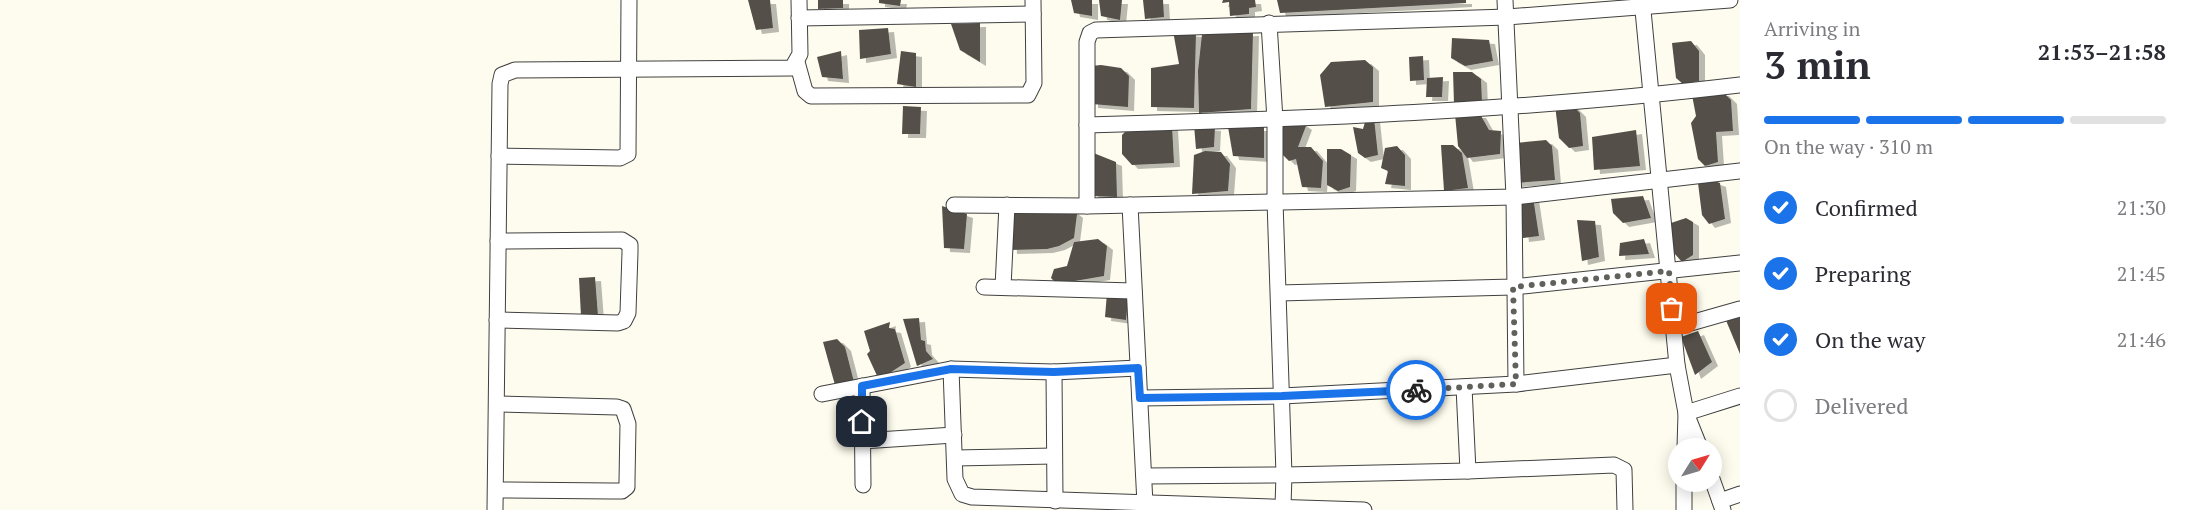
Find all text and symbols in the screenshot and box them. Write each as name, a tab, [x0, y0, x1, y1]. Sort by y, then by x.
text: Arriving in	[1764, 15, 1860, 42]
text: 21:53–21:58	[2038, 37, 2166, 66]
text: 3 min	[1764, 38, 1871, 90]
text: On the way · 310 m	[1764, 133, 1933, 160]
icon: check	[1764, 191, 1797, 224]
text: Confirmed	[1815, 193, 1918, 222]
text: 21:30	[2117, 194, 2166, 221]
icon: check	[1764, 257, 1797, 290]
text: Preparing	[1815, 259, 1911, 288]
text: 21:45	[2117, 260, 2166, 287]
pin	[1646, 283, 1697, 334]
icon: bag	[1655, 292, 1688, 325]
icon: check	[1764, 323, 1797, 356]
text: On the way	[1815, 325, 1925, 354]
text: 21:46	[2117, 326, 2166, 353]
courier	[1386, 360, 1446, 420]
icon: bike	[1400, 374, 1433, 407]
text: Delivered	[1815, 391, 1908, 420]
pin	[836, 396, 887, 447]
icon: home	[845, 405, 878, 438]
north arrow	[1668, 438, 1722, 492]
map controls	[1668, 438, 1722, 492]

